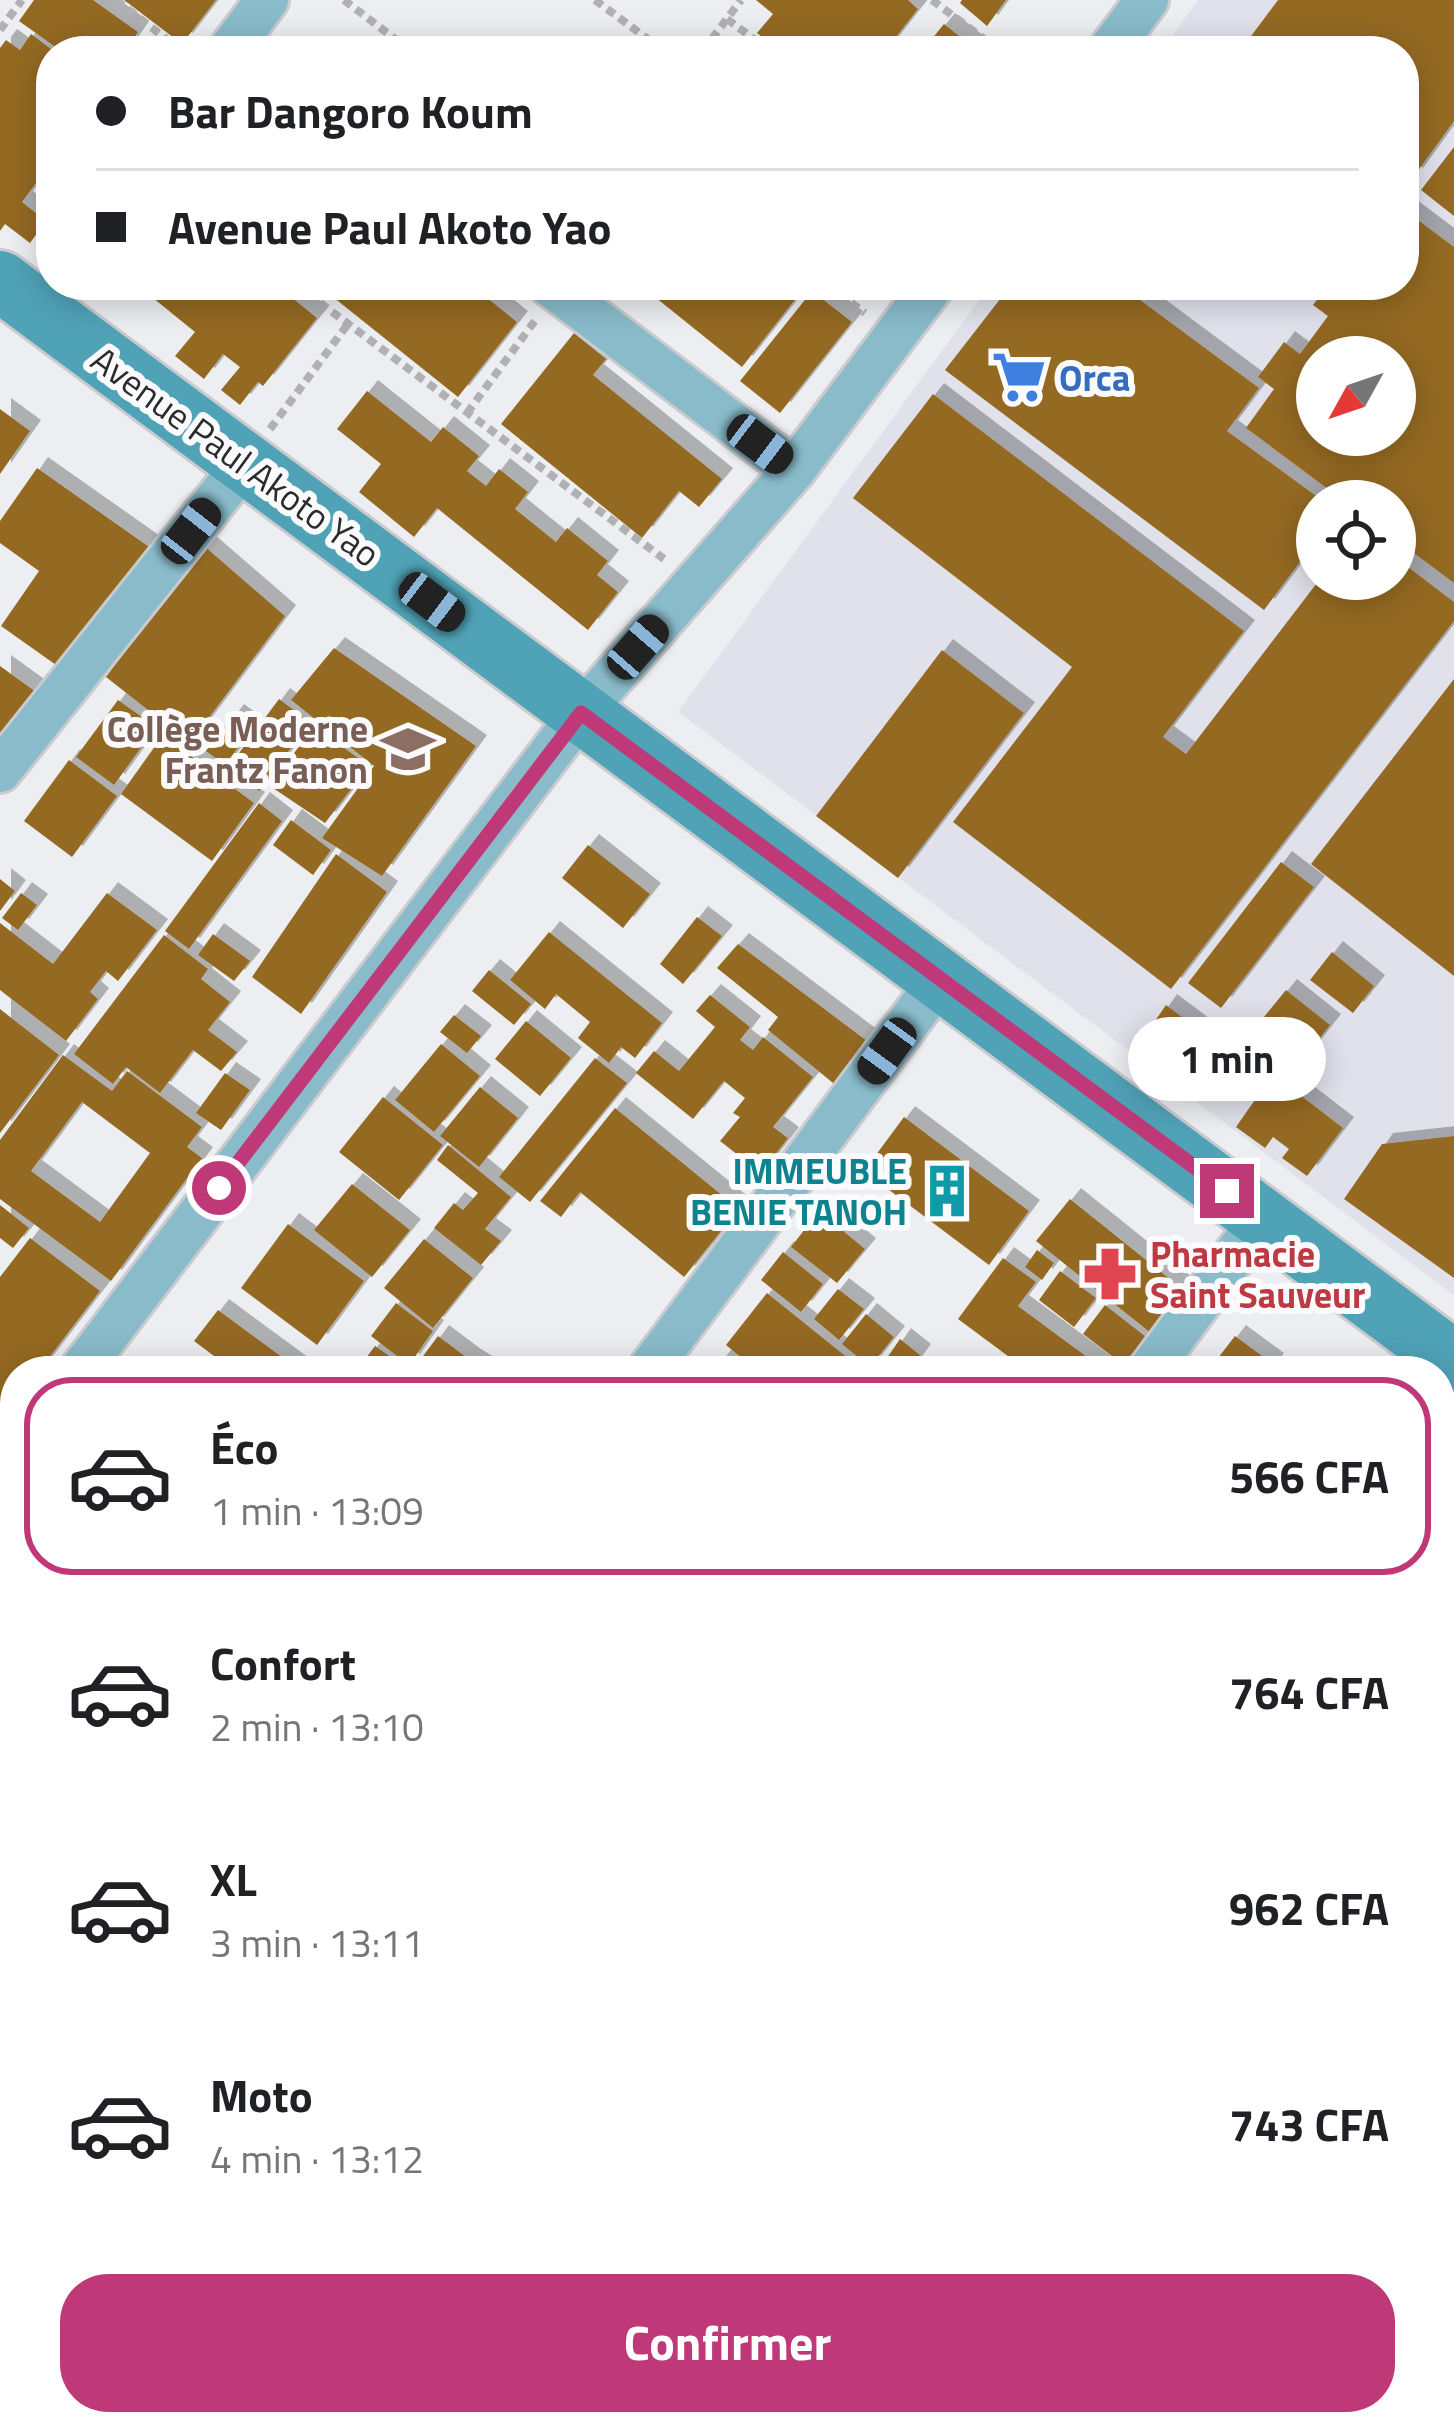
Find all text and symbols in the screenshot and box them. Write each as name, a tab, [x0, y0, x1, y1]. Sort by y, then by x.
text: Bar Dangoro Koum	[168, 77, 533, 145]
text: Avenue Paul Akoto Yao	[168, 193, 612, 261]
street label: Avenue Paul Akoto Yao	[80, 332, 392, 580]
north arrow	[1296, 336, 1416, 456]
map controls	[1296, 336, 1416, 600]
supermarket icon: Orca	[990, 348, 1048, 406]
place label: Orca	[1059, 350, 1130, 405]
car	[720, 408, 800, 480]
button: locate	[1296, 480, 1416, 600]
car	[155, 492, 227, 570]
car	[392, 566, 472, 638]
car	[601, 608, 675, 686]
place label: Collège Moderne Frantz Fanon	[107, 701, 368, 797]
school or university icon: Collège Moderne Frantz Fanon	[379, 720, 437, 778]
car	[851, 1011, 923, 1091]
callout: 1 min	[1128, 1017, 1326, 1101]
text: 1 min	[1180, 1029, 1274, 1088]
place label: IMMEUBLE BENIE TANOH	[690, 1143, 907, 1239]
route start	[192, 1161, 246, 1215]
building icon: IMMEUBLE BENIE TANOH	[918, 1162, 976, 1220]
route end	[1200, 1164, 1254, 1218]
place label: Pharmacie Saint Sauveur	[1150, 1226, 1365, 1322]
pharmacy icon: Pharmacie Saint Sauveur	[1081, 1245, 1139, 1303]
text: Éco	[210, 1413, 279, 1481]
icon: car	[66, 1422, 174, 1530]
text: 566 CFA	[1229, 1442, 1389, 1510]
text: 1 min · 13:09	[210, 1481, 424, 1540]
text: Confort	[210, 1629, 356, 1697]
icon: car	[66, 1638, 174, 1746]
text: 764 CFA	[1229, 1658, 1389, 1726]
text: 2 min · 13:10	[210, 1697, 424, 1756]
text: XL	[210, 1845, 257, 1913]
icon: car	[66, 1854, 174, 1962]
text: 962 CFA	[1229, 1874, 1389, 1942]
text: 3 min · 13:11	[210, 1913, 424, 1972]
text: Moto	[210, 2061, 313, 2129]
icon: car	[66, 2070, 174, 2178]
text: 743 CFA	[1229, 2090, 1389, 2158]
text: 4 min · 13:12	[210, 2129, 424, 2188]
button: Confirmer	[60, 2274, 1395, 2412]

